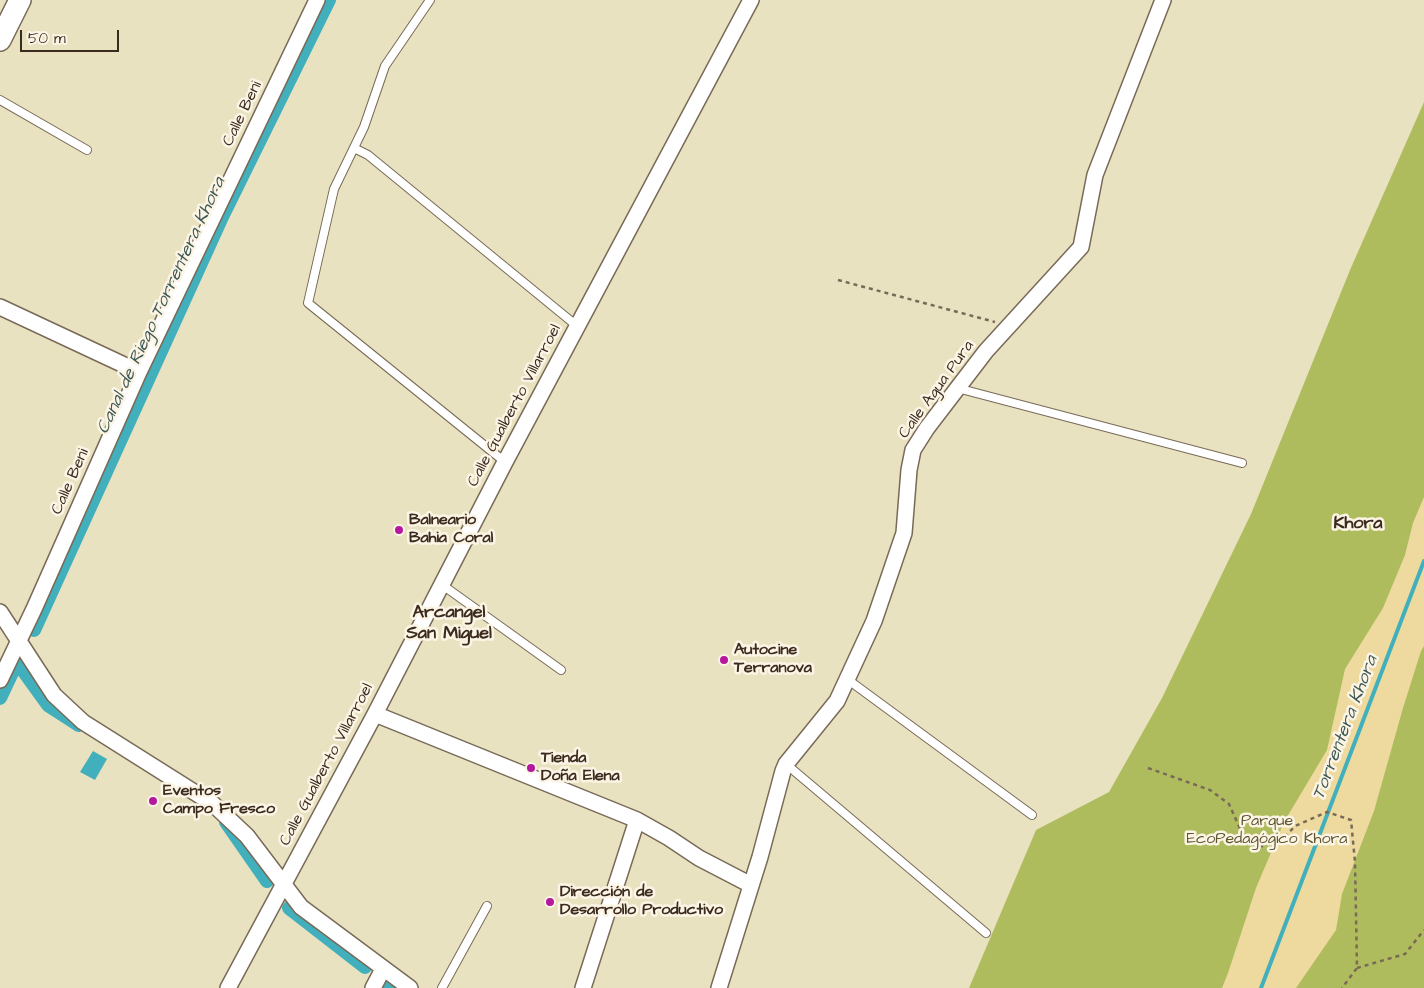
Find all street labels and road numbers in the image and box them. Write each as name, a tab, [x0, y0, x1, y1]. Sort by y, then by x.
street label: Calle Beni	[219, 78, 267, 150]
street label: Calle Gualberto Villarroel	[464, 321, 566, 491]
street label: Calle Agua Pura	[895, 337, 979, 443]
street label: Calle Beni	[48, 446, 94, 518]
street label: Calle Gualberto Villarroel	[276, 680, 378, 850]

